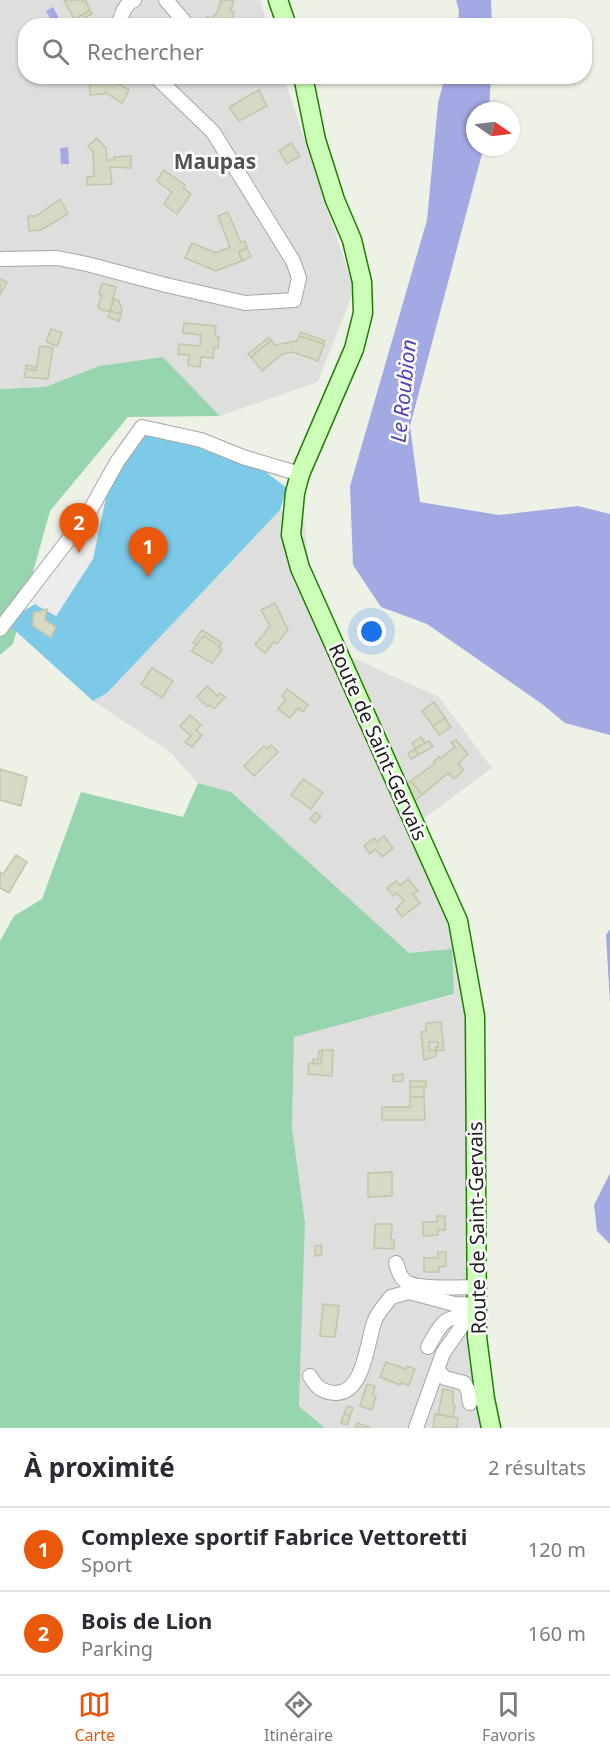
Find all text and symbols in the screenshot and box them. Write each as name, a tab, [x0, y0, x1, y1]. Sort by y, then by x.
search box	[18, 18, 592, 84]
icon: search	[39, 35, 72, 68]
text: Rechercher	[87, 36, 204, 66]
north arrow	[466, 102, 520, 156]
district label: Maupas	[174, 147, 256, 175]
water label: Le Roubion	[384, 338, 422, 444]
pin: 2	[60, 504, 98, 553]
pin: 1	[128, 528, 168, 577]
your location	[357, 617, 386, 646]
street label: Route de Saint-Gervais	[323, 639, 434, 845]
street label: Route de Saint-Gervais	[461, 1121, 492, 1335]
text: À proximité	[24, 1449, 175, 1485]
text: 2 résultats	[488, 1454, 586, 1481]
text: Complexe sportif Fabrice Vettoretti	[81, 1521, 467, 1551]
text: 1	[38, 1536, 49, 1563]
text: 120 m	[528, 1536, 586, 1563]
text: Sport	[81, 1551, 132, 1578]
text: Bois de Lion	[81, 1605, 212, 1635]
text: 2	[38, 1620, 49, 1647]
text: 160 m	[528, 1620, 586, 1647]
text: Parking	[81, 1635, 153, 1662]
tab: Carte	[75, 1688, 115, 1746]
tab: Itinéraire	[264, 1688, 333, 1746]
tab: Favoris	[482, 1688, 535, 1746]

